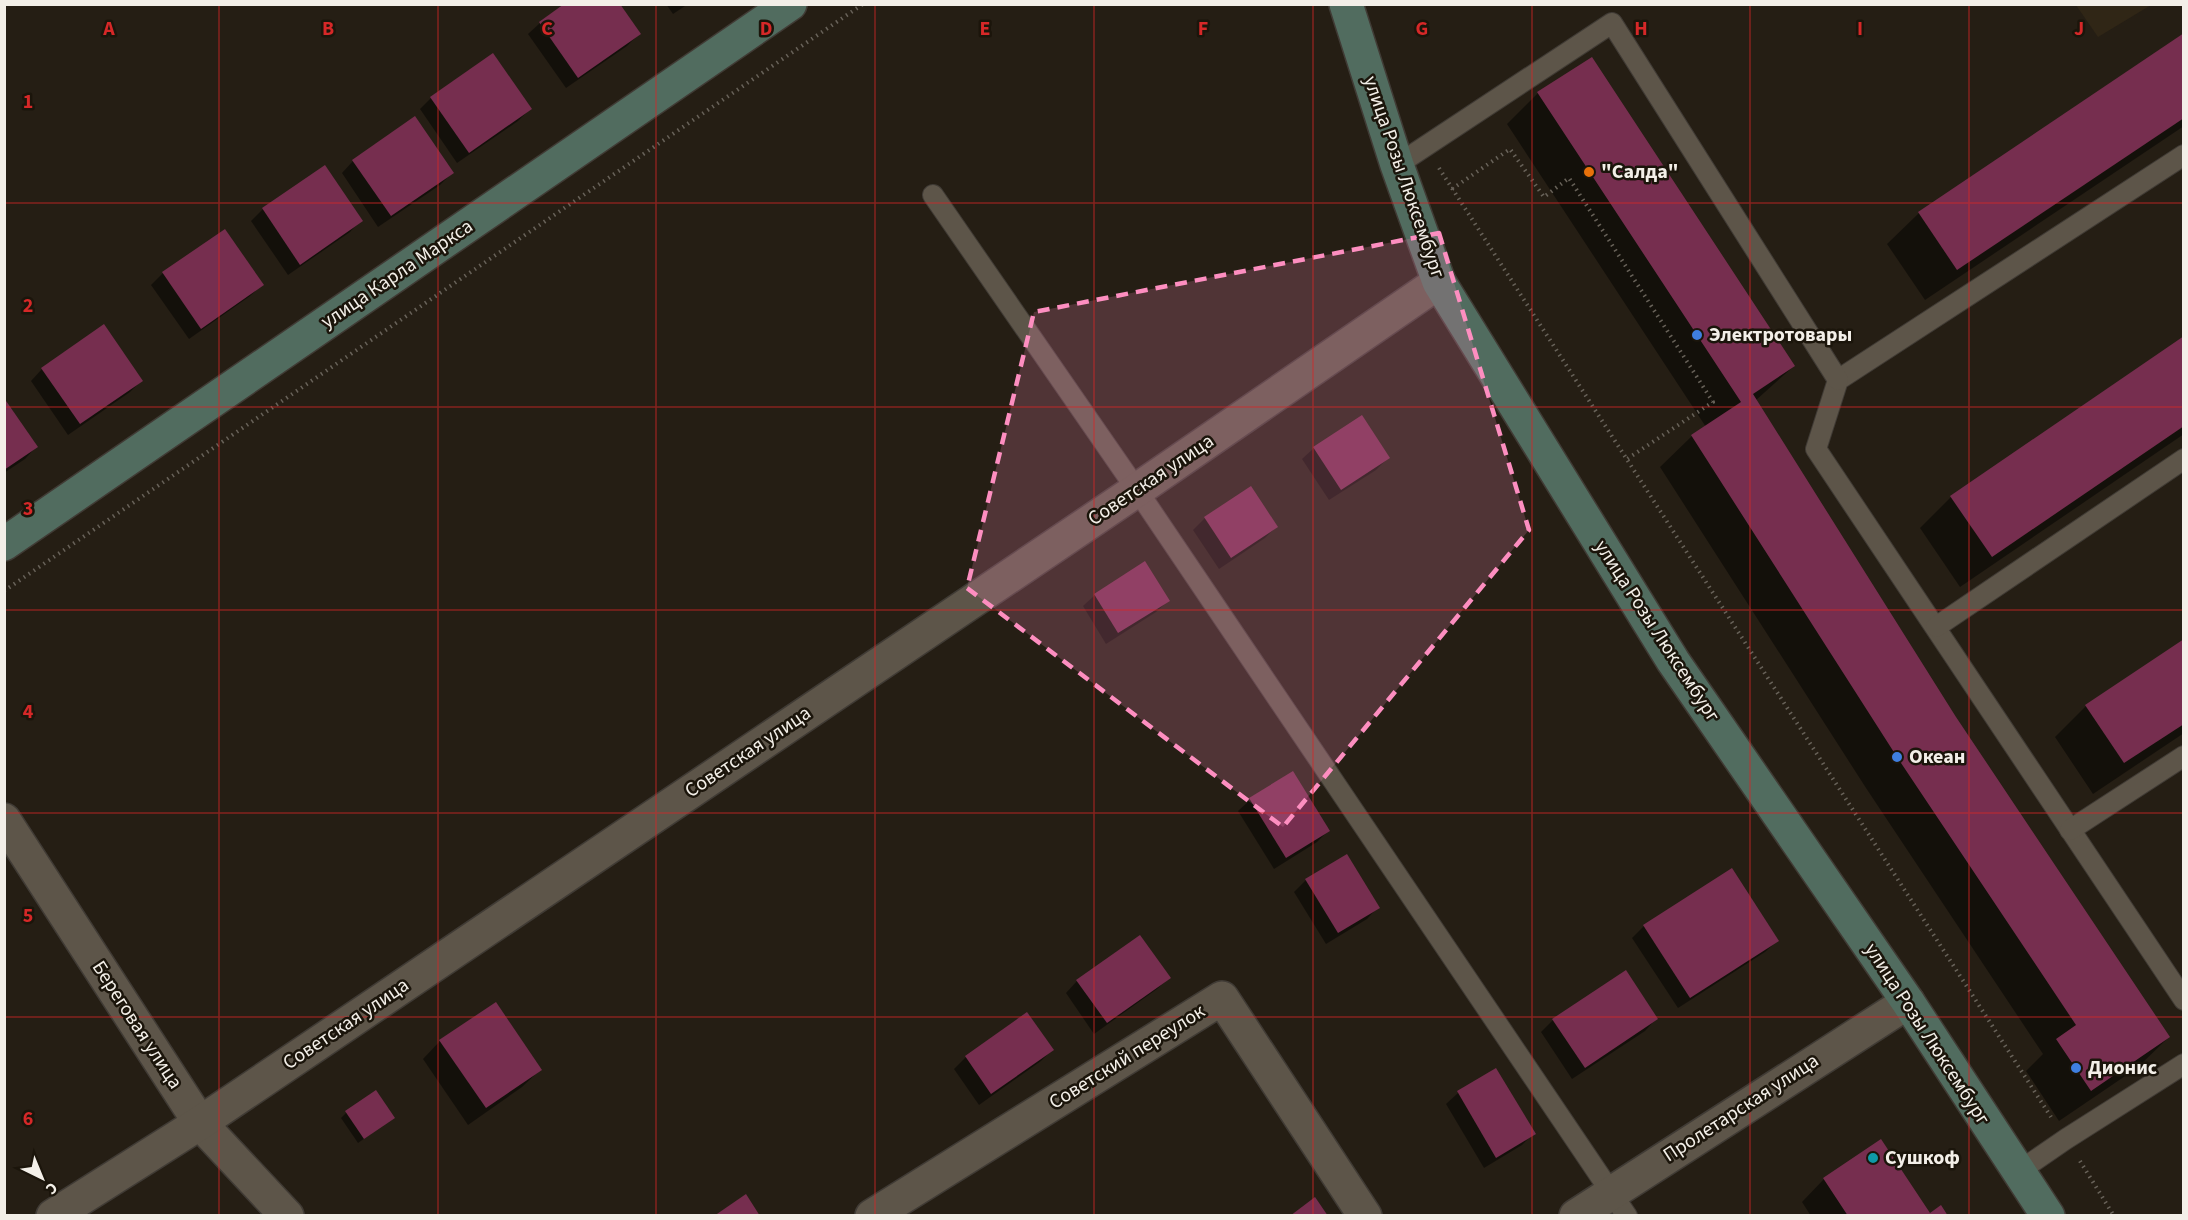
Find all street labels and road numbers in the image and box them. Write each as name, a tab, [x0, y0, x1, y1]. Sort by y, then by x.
street label: улица Розы Люксембург	[1356, 72, 1452, 282]
street label: улица Карла Маркса	[315, 213, 479, 335]
street label: Советская улица	[1082, 427, 1220, 533]
street label: улица Розы Люксембург	[1588, 534, 1726, 728]
street label: Советская улица	[679, 699, 817, 805]
street label: улица Розы Люксембург	[1858, 937, 1996, 1131]
street label: Береговая улица	[85, 955, 189, 1095]
street label: Советская улица	[277, 971, 415, 1077]
street label: Советский переулок	[1044, 998, 1211, 1116]
street label: Пролетарская улица	[1658, 1047, 1824, 1169]

